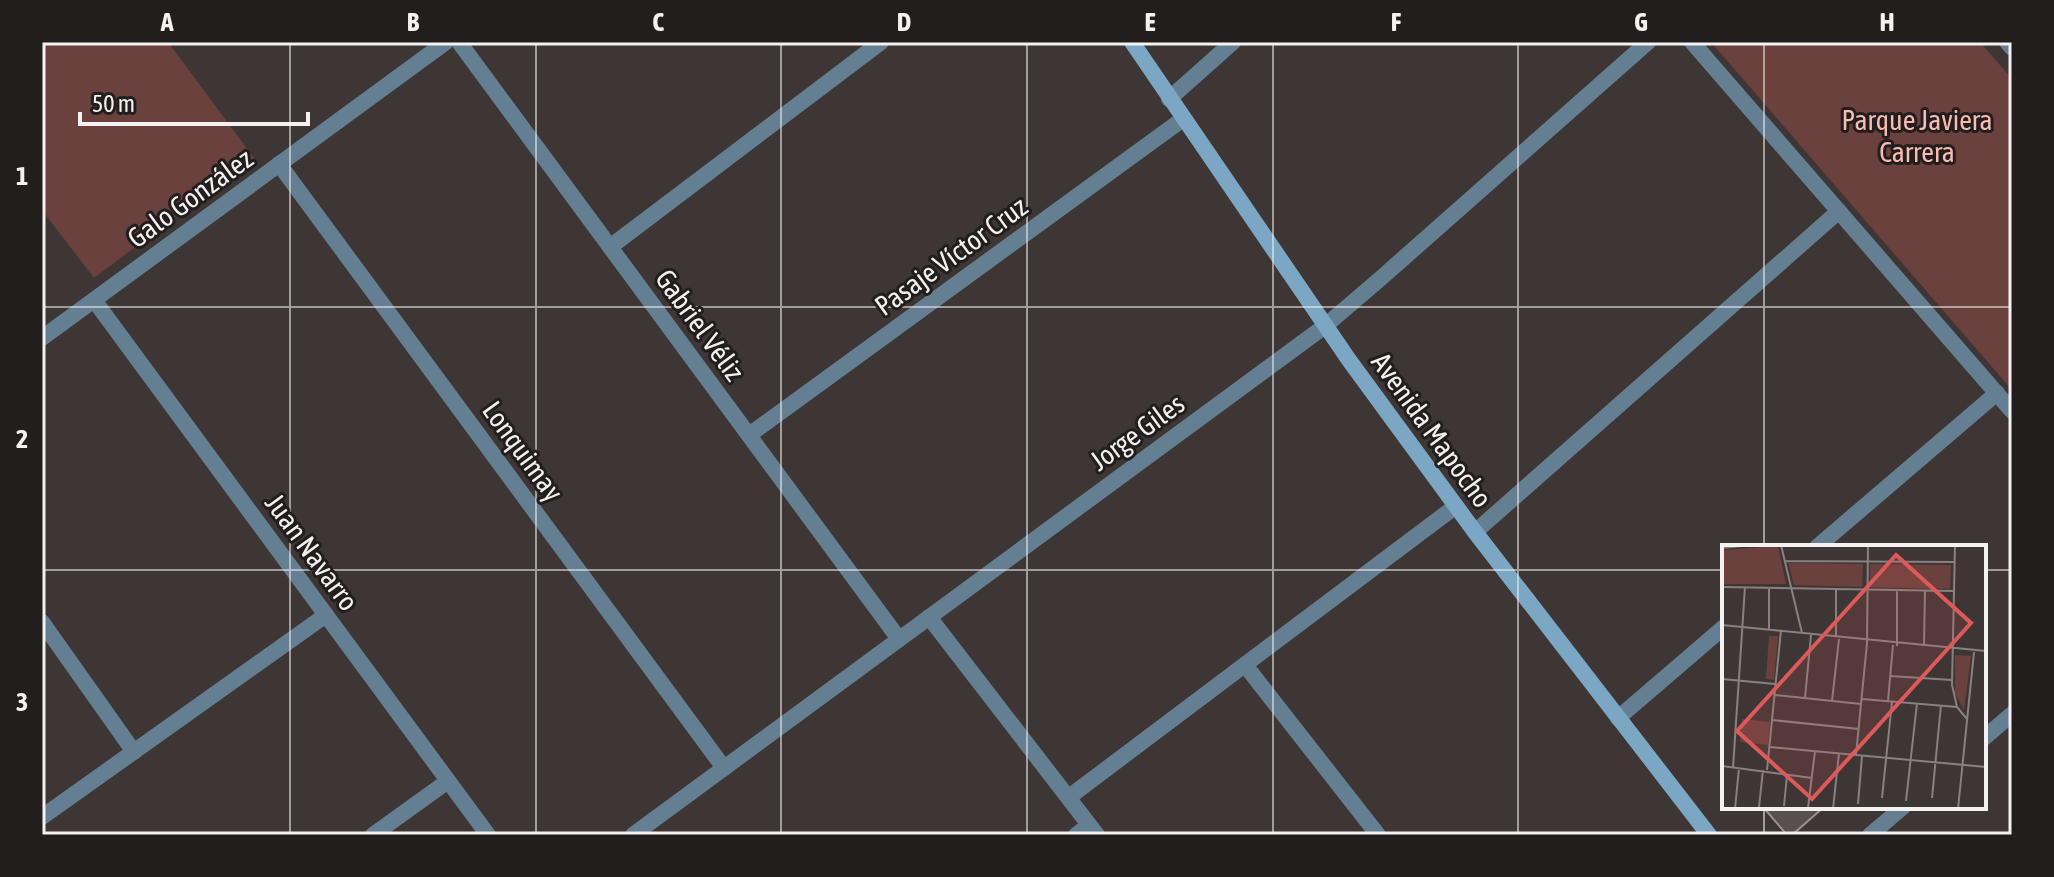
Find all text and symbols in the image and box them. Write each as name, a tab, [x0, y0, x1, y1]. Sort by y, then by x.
text: A	[160, 7, 174, 37]
text: B	[407, 7, 420, 37]
text: C	[652, 7, 664, 37]
text: D	[897, 7, 911, 37]
text: E	[1144, 7, 1156, 37]
text: F	[1391, 7, 1402, 37]
text: G	[1634, 7, 1648, 37]
text: H	[1879, 7, 1895, 37]
scale bar	[80, 76, 308, 126]
text: 50 m	[92, 90, 135, 117]
park label: Parque Javiera Carrera	[1841, 104, 1993, 168]
street label: Galo González	[121, 142, 259, 254]
text: 1	[16, 161, 28, 191]
street label: Pasaje Víctor Cruz	[869, 190, 1033, 322]
street label: Gabriel Véliz	[649, 263, 751, 387]
street label: Avenida Mapocho	[1365, 347, 1499, 513]
street label: Jorge Giles	[1084, 387, 1190, 477]
street label: Lonquimay	[476, 395, 570, 507]
text: 2	[16, 424, 28, 454]
street label: Juan Navarro	[259, 487, 365, 617]
inset map	[1722, 545, 1986, 809]
text: 3	[16, 687, 28, 717]

